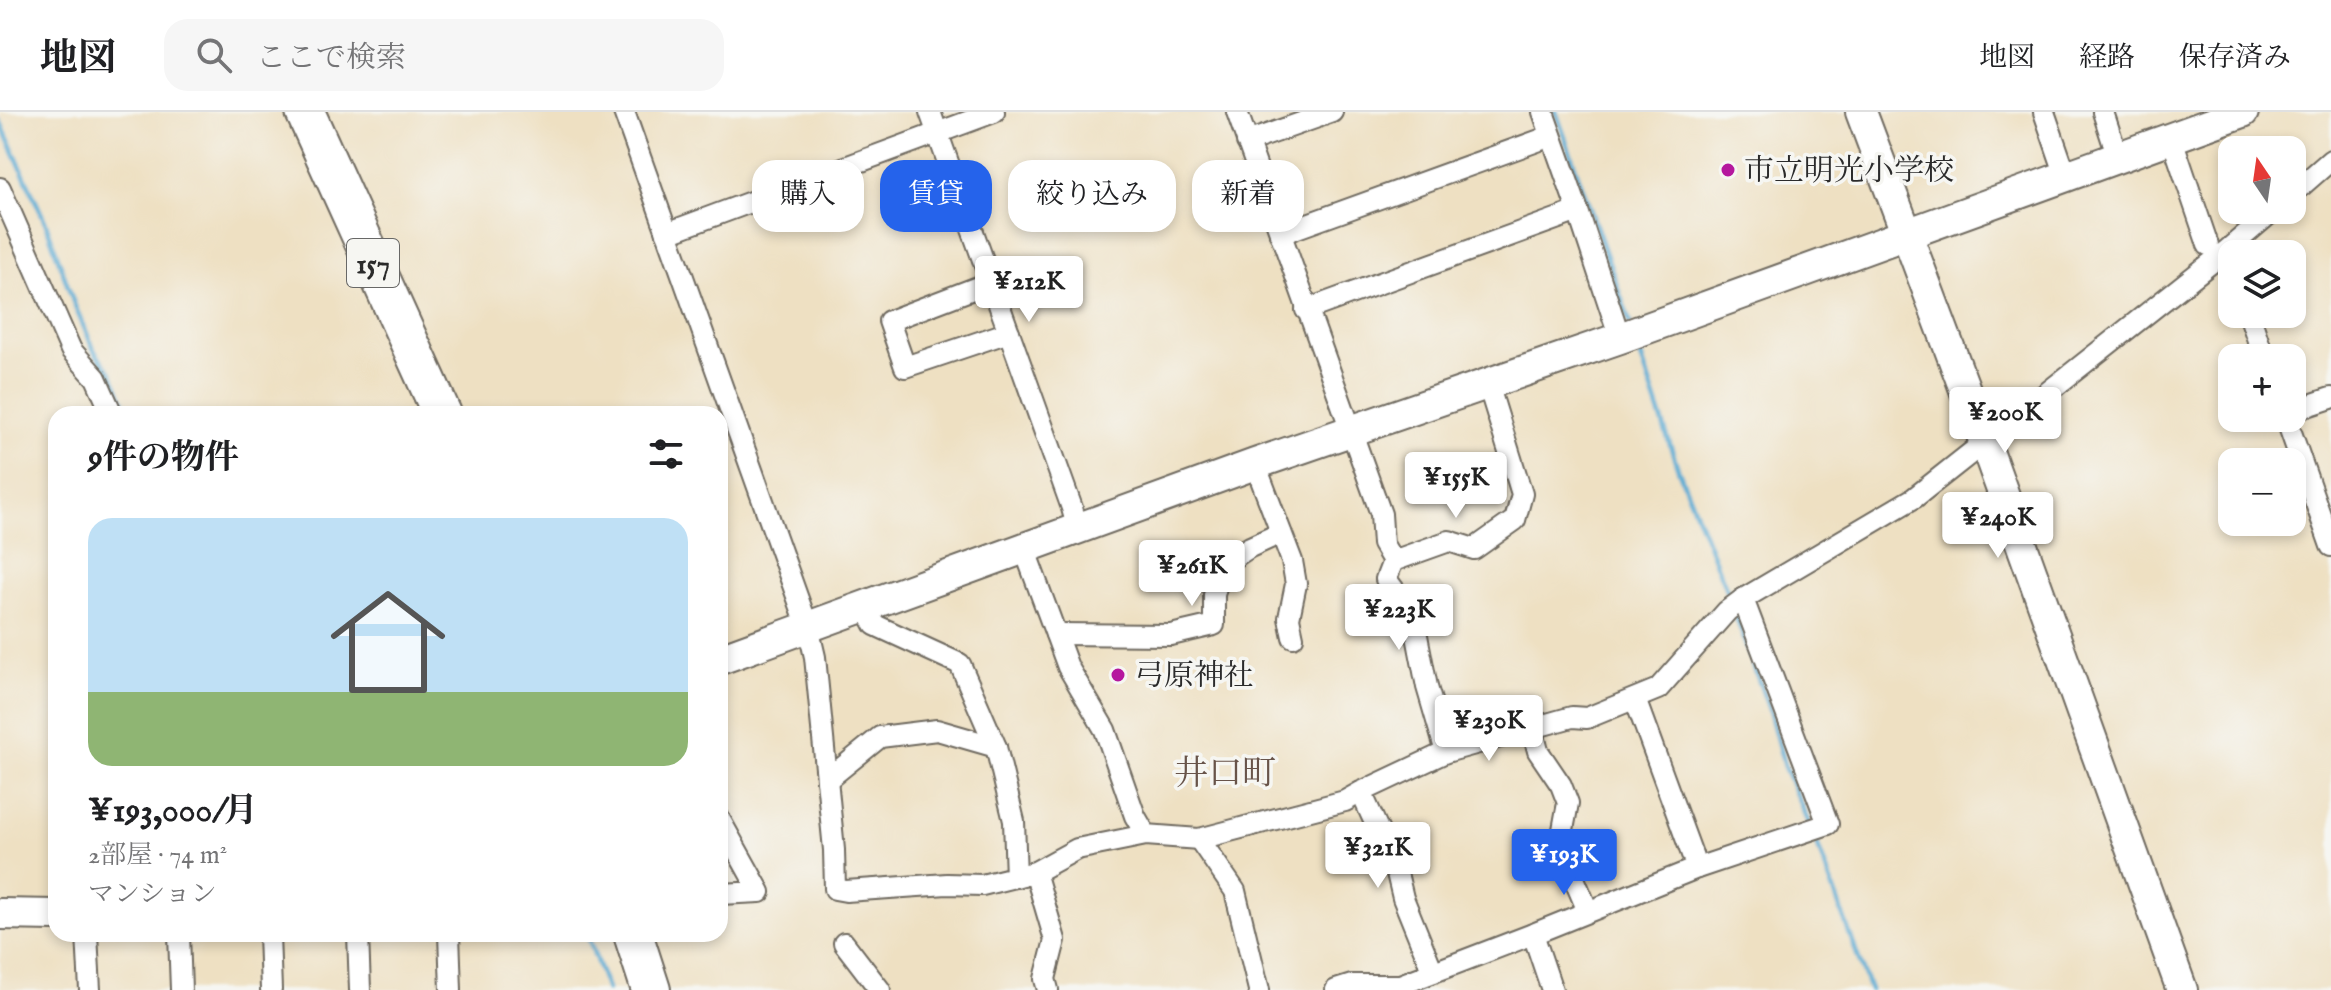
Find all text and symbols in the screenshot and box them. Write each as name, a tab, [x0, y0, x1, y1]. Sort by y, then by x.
search box	[164, 19, 724, 91]
icon: search	[192, 33, 236, 77]
text: 地図	[40, 36, 116, 84]
text: ここで検索	[256, 40, 406, 78]
text: 地図	[1979, 41, 2035, 76]
text: 経路	[2079, 41, 2135, 76]
text: 保存済み	[2179, 41, 2291, 76]
north arrow	[2218, 136, 2306, 224]
map controls	[2218, 136, 2306, 536]
place label: 市立明光小学校	[1744, 153, 1954, 191]
chip: 購入	[752, 160, 864, 232]
chip: 賃貸	[880, 160, 992, 232]
chip: 絞り込み	[1008, 160, 1176, 232]
chip: 新着	[1192, 160, 1304, 232]
marker: 市立明光小学校	[1719, 161, 1737, 179]
road number: 157	[347, 239, 399, 287]
button: layers	[2218, 240, 2306, 328]
pin: ¥212K	[973, 256, 1085, 324]
text: ¥212K	[993, 265, 1065, 298]
button: +	[2218, 344, 2306, 432]
pin: ¥200K	[1949, 387, 2061, 455]
text: ¥200K	[1967, 396, 2043, 429]
icon: filters	[644, 432, 688, 476]
text: 9件の物件	[88, 437, 239, 480]
button: −	[2218, 448, 2306, 536]
pin: ¥155K	[1400, 452, 1512, 520]
text: ¥155K	[1423, 461, 1489, 494]
pin: ¥240K	[1942, 492, 2054, 560]
text: ¥240K	[1960, 501, 2036, 534]
pin: ¥261K	[1136, 540, 1248, 608]
text: ¥261K	[1157, 549, 1227, 582]
icon: home	[316, 570, 460, 714]
pin: ¥223K	[1343, 584, 1455, 652]
text: ¥223K	[1363, 593, 1435, 626]
place label: 弓原神社	[1134, 658, 1254, 696]
marker: 弓原神社	[1109, 666, 1127, 684]
pin: ¥230K	[1433, 695, 1545, 763]
text: ¥230K	[1453, 704, 1525, 737]
district label: 井口町	[1174, 753, 1276, 796]
text: ¥193,000/月	[88, 790, 258, 833]
pin: ¥321K	[1322, 822, 1434, 890]
pin: ¥193K	[1508, 829, 1620, 897]
text: ¥321K	[1343, 831, 1413, 864]
text: ¥193K	[1530, 838, 1598, 871]
text: 2部屋 · 74 m²	[88, 839, 227, 872]
text: マンション	[88, 878, 217, 911]

